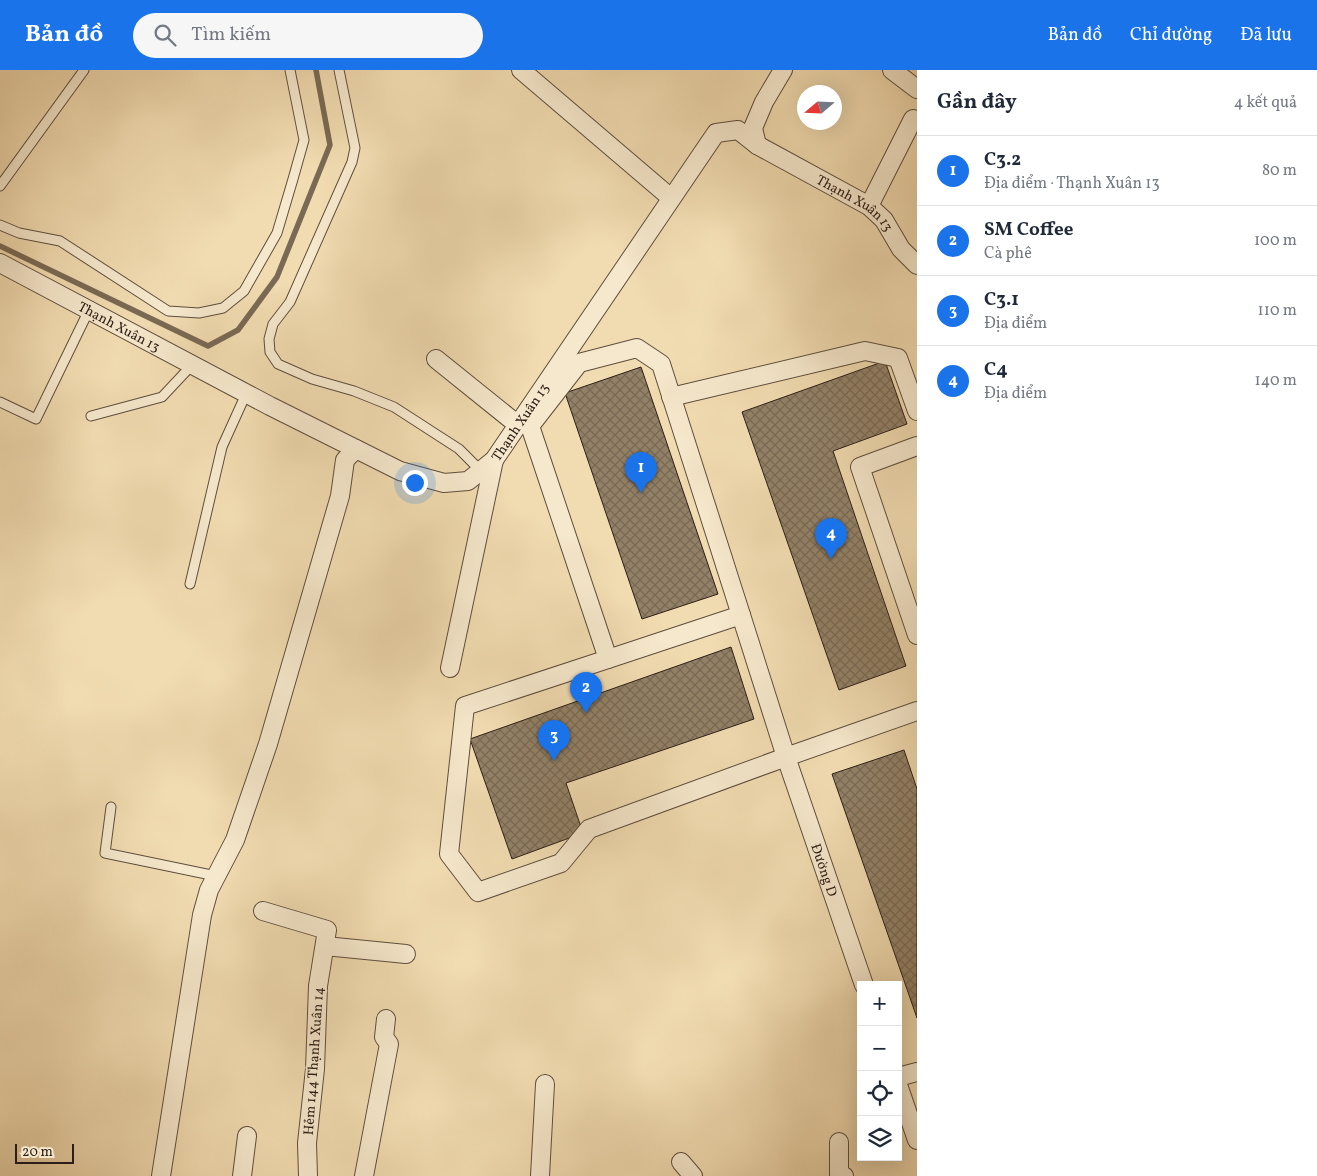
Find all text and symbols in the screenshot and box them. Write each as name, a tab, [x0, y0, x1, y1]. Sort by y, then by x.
search box	[133, 13, 483, 58]
text: Bản đồ	[25, 18, 103, 52]
icon: search	[151, 21, 179, 49]
text: Tìm kiếm	[191, 22, 271, 48]
text: Bản đồ	[1048, 23, 1102, 48]
text: Chỉ đường	[1130, 23, 1212, 48]
text: Đã lưu	[1240, 23, 1292, 48]
north arrow	[797, 85, 842, 130]
text: Gần đây	[937, 88, 1017, 117]
text: 4 kết quả	[1234, 92, 1297, 114]
text: C3.2	[984, 147, 1021, 173]
text: 1	[950, 160, 956, 182]
text: 80 m	[1262, 160, 1297, 182]
street label: Thạnh Xuân 13	[812, 171, 897, 236]
text: Địa điểm · Thạnh Xuân 13	[984, 173, 1160, 195]
text: SM Coffee	[984, 217, 1073, 243]
text: 2	[949, 230, 957, 252]
text: 100 m	[1254, 230, 1297, 252]
text: Cà phê	[984, 243, 1032, 265]
text: С3.1	[984, 287, 1019, 313]
street label: Thạnh Xuân 13	[74, 298, 163, 357]
text: 3	[949, 300, 957, 322]
text: 110 m	[1258, 300, 1297, 322]
text: Địa điểm	[984, 313, 1047, 335]
text: C4	[984, 357, 1008, 383]
text: 4	[948, 370, 958, 392]
text: 140 m	[1255, 370, 1297, 392]
street label: Thạnh Xuân 13	[488, 380, 554, 466]
text: Địa điểm	[984, 383, 1047, 405]
pin: 1	[625, 452, 657, 493]
your location	[402, 470, 428, 496]
pin: 4	[815, 518, 847, 559]
pin: 2	[570, 672, 602, 713]
pin: 3	[538, 720, 570, 761]
street label: Đường D	[805, 841, 841, 899]
map controls	[857, 981, 902, 1161]
button: +	[857, 981, 902, 1026]
street label: Hẻm 144 Thạnh Xuân 14	[300, 986, 329, 1136]
button: −	[857, 1026, 902, 1071]
button: locate	[857, 1071, 902, 1116]
button: layers	[857, 1116, 902, 1161]
scale bar	[15, 1141, 74, 1164]
text: 20 m	[22, 1143, 53, 1162]

